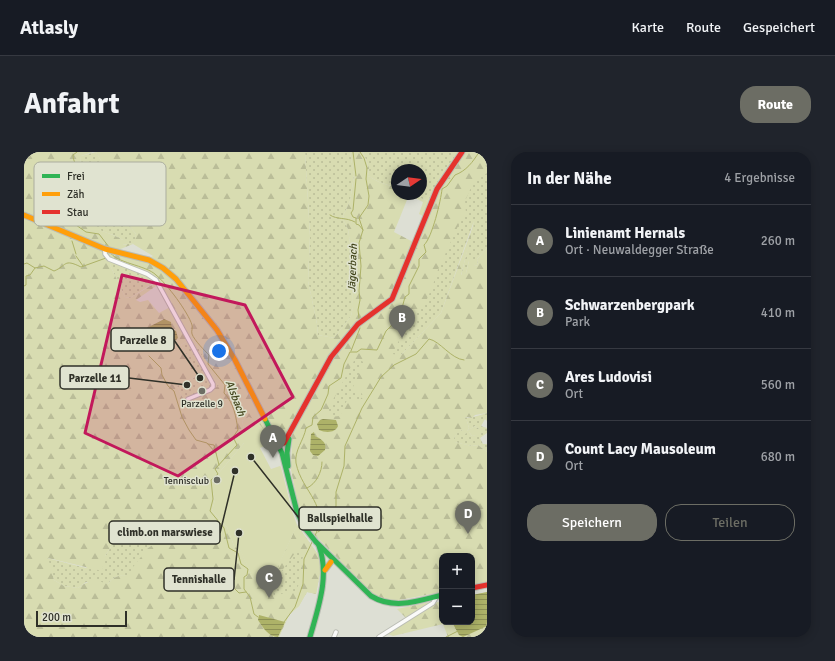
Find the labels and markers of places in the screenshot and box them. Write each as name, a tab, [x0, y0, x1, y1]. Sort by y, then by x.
pin: B	[389, 305, 415, 338]
callout: Parzelle 8	[111, 328, 174, 351]
callout: Parzelle 11	[60, 366, 129, 389]
marker: Parzelle 9	[197, 386, 207, 396]
place label: Parzelle 9	[181, 398, 223, 410]
pin: A	[260, 425, 286, 458]
place label: Tennisclub	[164, 475, 209, 487]
marker: Tennisclub	[212, 475, 222, 485]
pin: D	[455, 501, 481, 534]
callout: Ballspielhalle	[299, 507, 381, 530]
callout: climb.on marswiese	[109, 521, 220, 544]
pin: C	[256, 565, 282, 598]
callout: Tennishalle	[164, 568, 234, 591]

